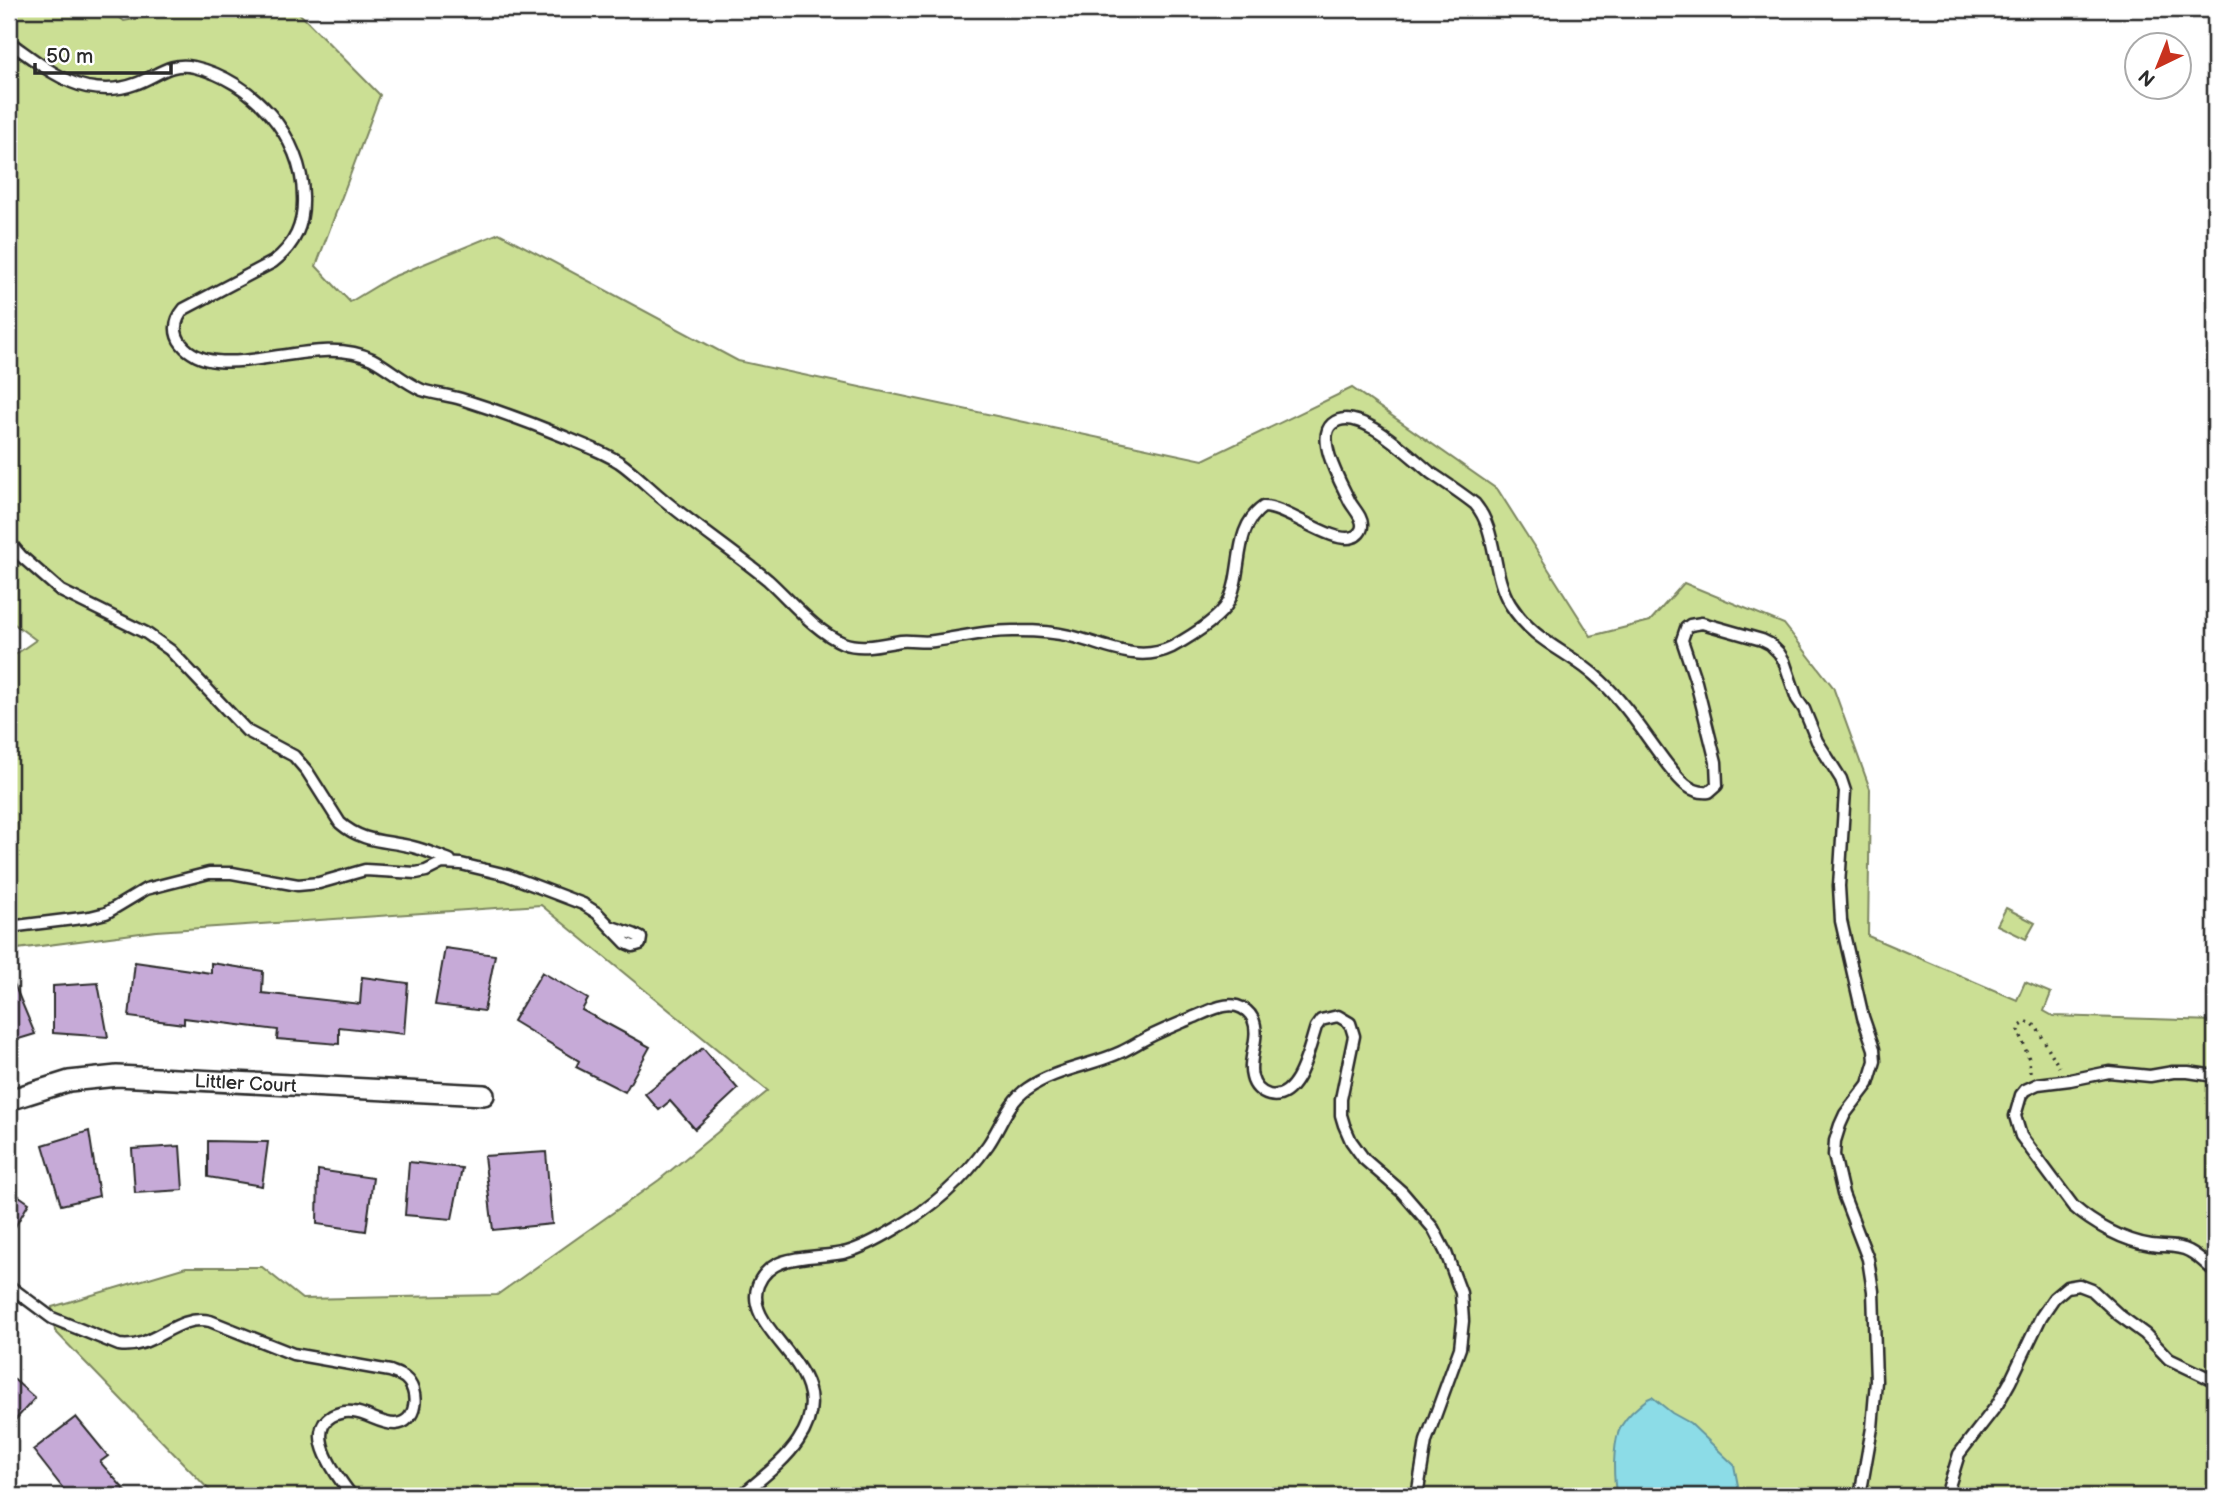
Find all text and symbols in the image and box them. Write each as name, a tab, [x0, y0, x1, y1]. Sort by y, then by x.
scale bar	[35, 32, 172, 76]
north arrow	[2122, 32, 2192, 102]
text: 50 m	[46, 44, 93, 69]
text: N	[2134, 64, 2160, 91]
street label: Littler Court	[194, 1070, 297, 1098]

